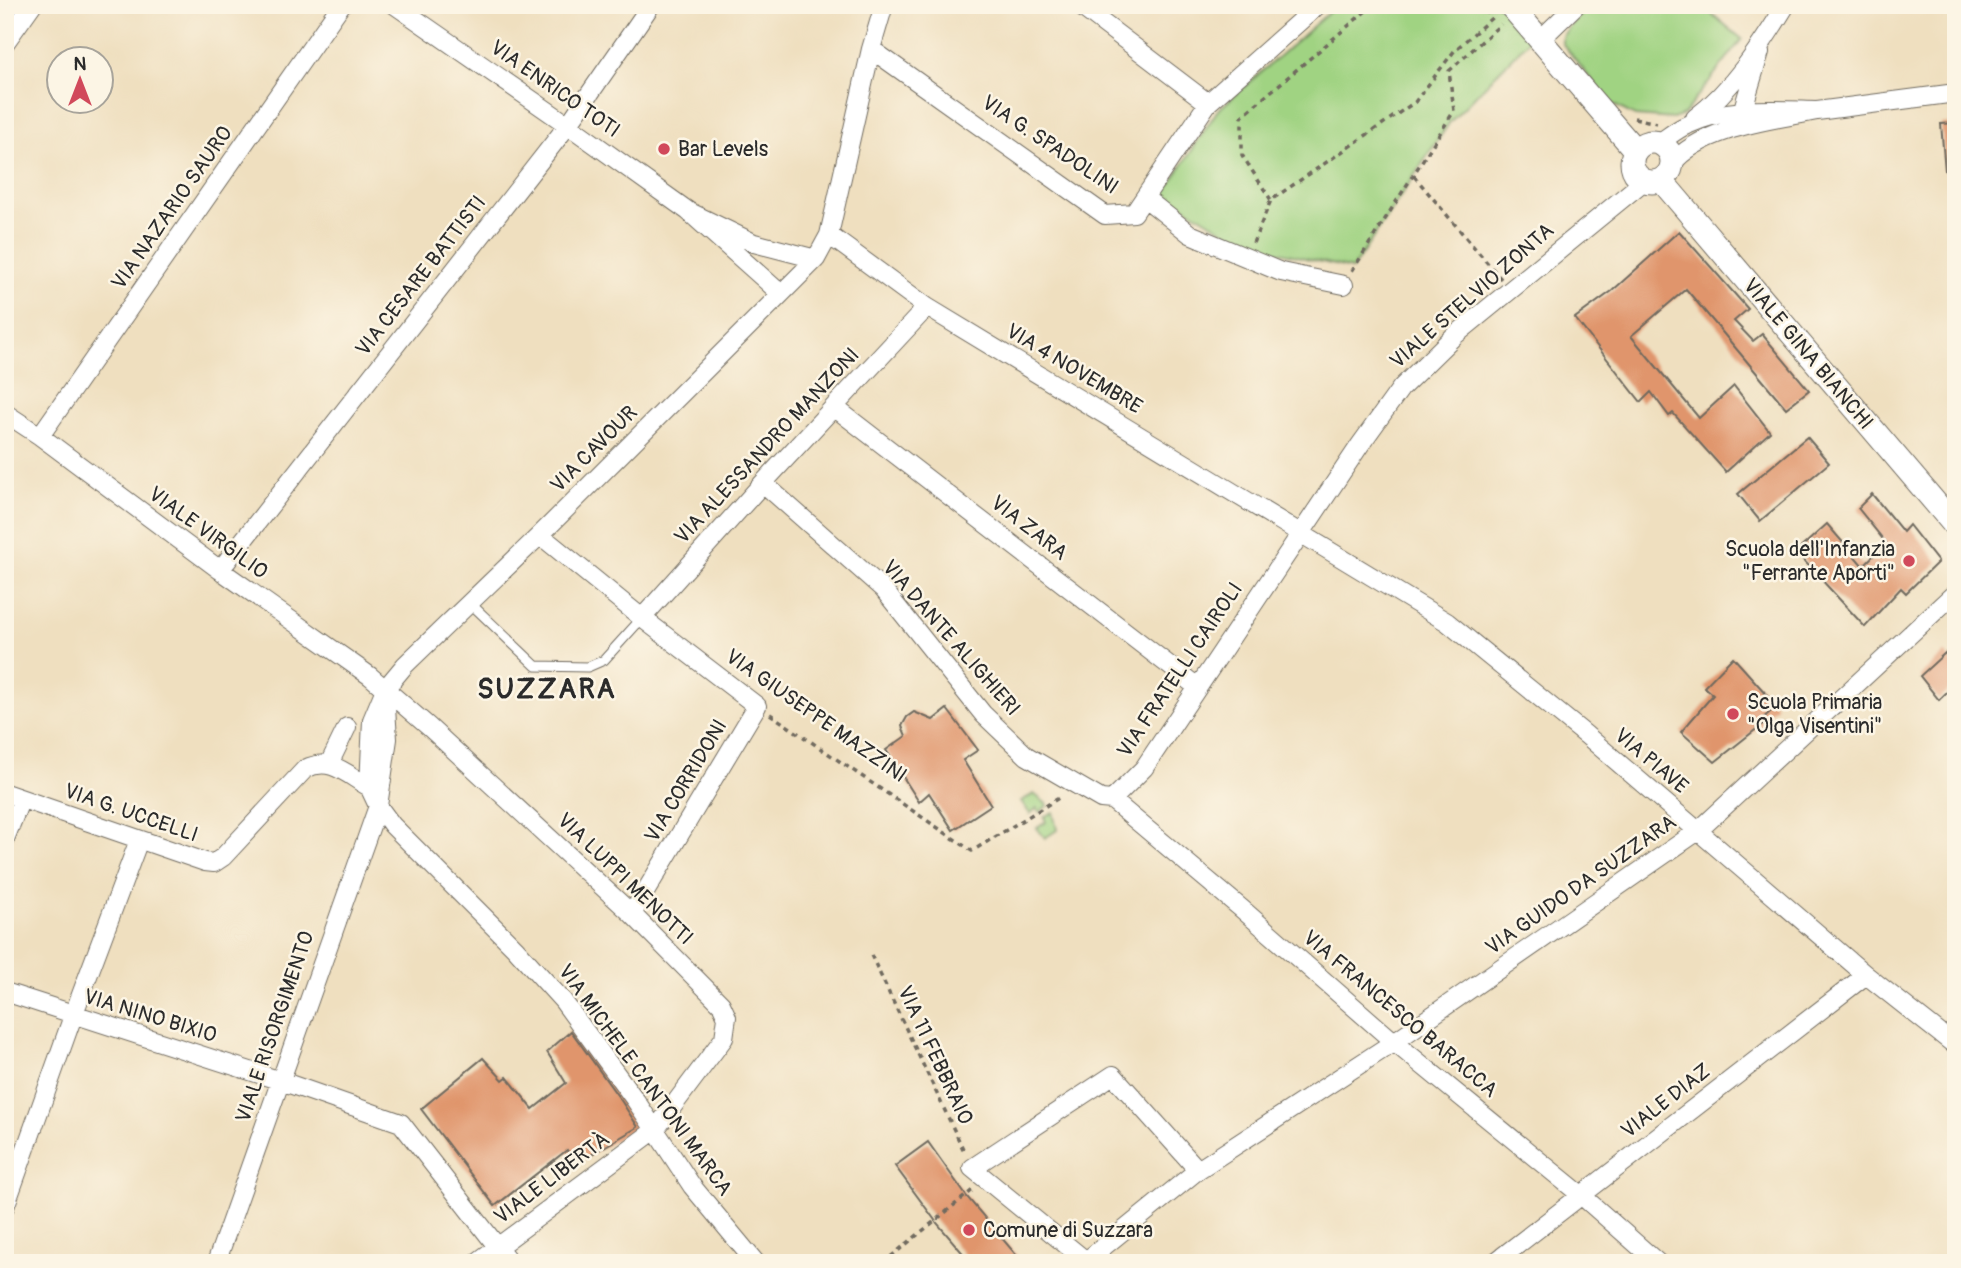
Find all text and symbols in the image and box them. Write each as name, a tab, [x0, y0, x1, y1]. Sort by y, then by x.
street label: VIA ENRICO TOTI	[485, 34, 625, 144]
north arrow	[46, 46, 116, 116]
text: N	[74, 52, 87, 76]
street label: VIA G. SPADOLINI	[976, 89, 1124, 201]
street label: VIA NAZARIO SAURO	[105, 121, 239, 295]
place label: Bar Levels	[678, 136, 769, 163]
marker: Bar Levels	[656, 141, 672, 157]
street label: VIA CESARE BATTISTI	[350, 190, 492, 362]
street label: VIALE STELVIO ZONTA	[1384, 217, 1560, 375]
street label: VIALE GINA BIANCHI	[1737, 273, 1879, 435]
street label: VIA 4 NOVEMBRE	[1001, 318, 1147, 420]
street label: VIA ALESSANDRO MANZONI	[669, 342, 865, 550]
street label: VIA CAVOUR	[545, 400, 643, 498]
street label: VIALE VIRGILIO	[143, 481, 273, 585]
street label: VIA ZARA	[985, 490, 1073, 566]
place label: Scuola dell'Infanzia "Ferrante Aporti"	[1725, 536, 1895, 587]
marker: Scuola dell'Infanzia "Ferrante Aporti"	[1901, 553, 1917, 569]
street label: VIA DANTE ALIGHIERI	[876, 554, 1026, 722]
street label: VIA FRATELLI CAIROLI	[1111, 577, 1249, 763]
street label: VIA GIUSEPPE MAZZINI	[720, 643, 912, 789]
district label: SUZZARA	[477, 672, 617, 707]
place label: Scuola Primaria "Olga Visentini"	[1747, 689, 1882, 740]
marker: Scuola Primaria "Olga Visentini"	[1725, 706, 1741, 722]
street label: VIA CORRIDONI	[639, 714, 733, 848]
street label: VIA PIAVE	[1608, 722, 1694, 800]
street label: VIA G. UCCELLI	[60, 777, 202, 849]
street label: VIA LUPPI MENOTTI	[551, 807, 699, 951]
street label: VIA GUIDO DA SUZZARA	[1480, 809, 1682, 961]
street label: VIA FRANCESCO BARACCA	[1297, 925, 1503, 1103]
street label: VIALE RISORGIMENTO	[230, 928, 320, 1126]
street label: VIA MICHELE CANTONI MARCA	[552, 959, 738, 1201]
street label: VIA 11 FEBBRAIO	[891, 981, 979, 1129]
street label: VIA NINO BIXIO	[80, 983, 220, 1049]
street label: VIALE DIAZ	[1616, 1058, 1716, 1144]
street label: VIALE LIBERTÀ	[489, 1126, 615, 1230]
place label: Comune di Suzzara	[983, 1217, 1153, 1244]
marker: Comune di Suzzara	[961, 1222, 977, 1238]

